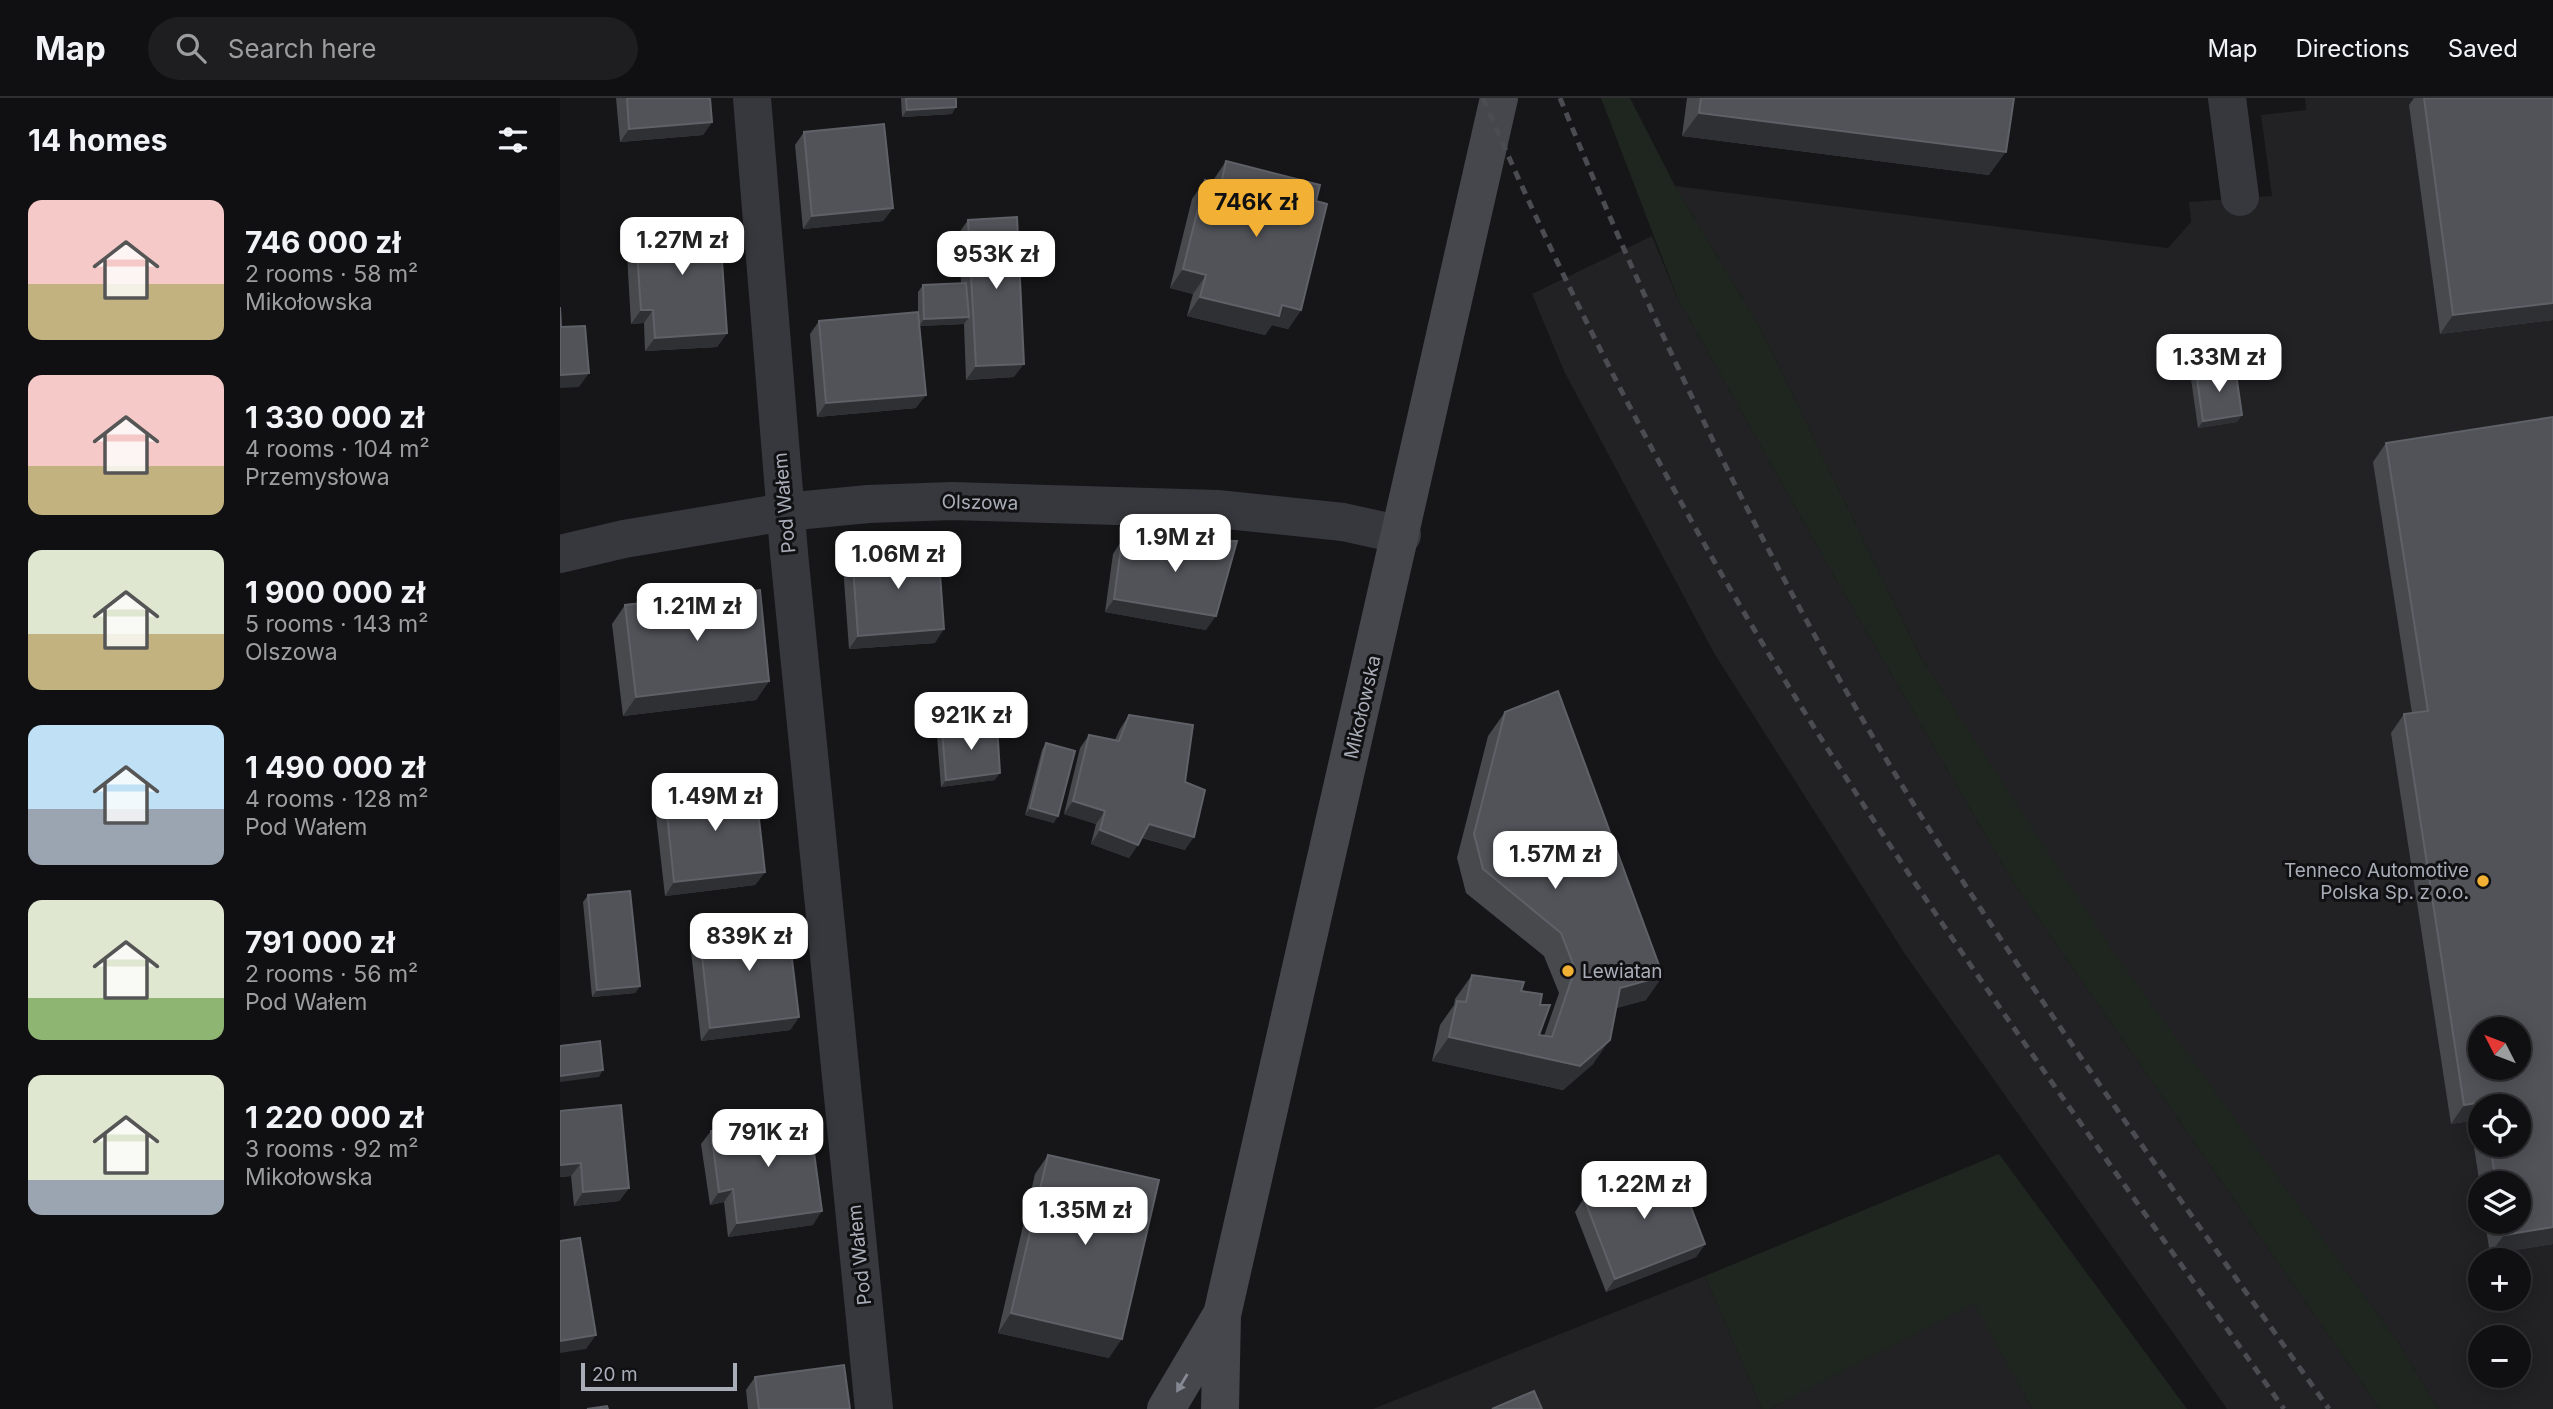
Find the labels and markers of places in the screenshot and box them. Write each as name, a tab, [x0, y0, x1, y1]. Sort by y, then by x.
pin: 746K zł	[1191, 180, 1321, 239]
pin: 1.27M zł	[610, 218, 754, 277]
pin: 953K zł	[931, 232, 1061, 291]
pin: 1.33M zł	[2147, 334, 2291, 394]
pin: 1.9M zł	[1110, 514, 1240, 574]
pin: 1.06M zł	[826, 532, 970, 591]
pin: 1.21M zł	[625, 584, 769, 643]
pin: 921K zł	[906, 692, 1036, 752]
pin: 1.49M zł	[643, 774, 787, 833]
pin: 1.57M zł	[1483, 832, 1627, 891]
place label: Tenneco Automotive Polska Sp. z o.o.	[2284, 859, 2469, 904]
marker: Tenneco Automotive Polska Sp. z o.o.	[2475, 873, 2491, 889]
pin: 839K zł	[684, 914, 814, 973]
place label: Lewiatan	[1582, 960, 1663, 983]
marker: Lewiatan	[1560, 963, 1576, 979]
pin: 791K zł	[703, 1110, 833, 1169]
pin: 1.22M zł	[1572, 1162, 1716, 1221]
pin: 1.35M zł	[1013, 1188, 1157, 1247]

